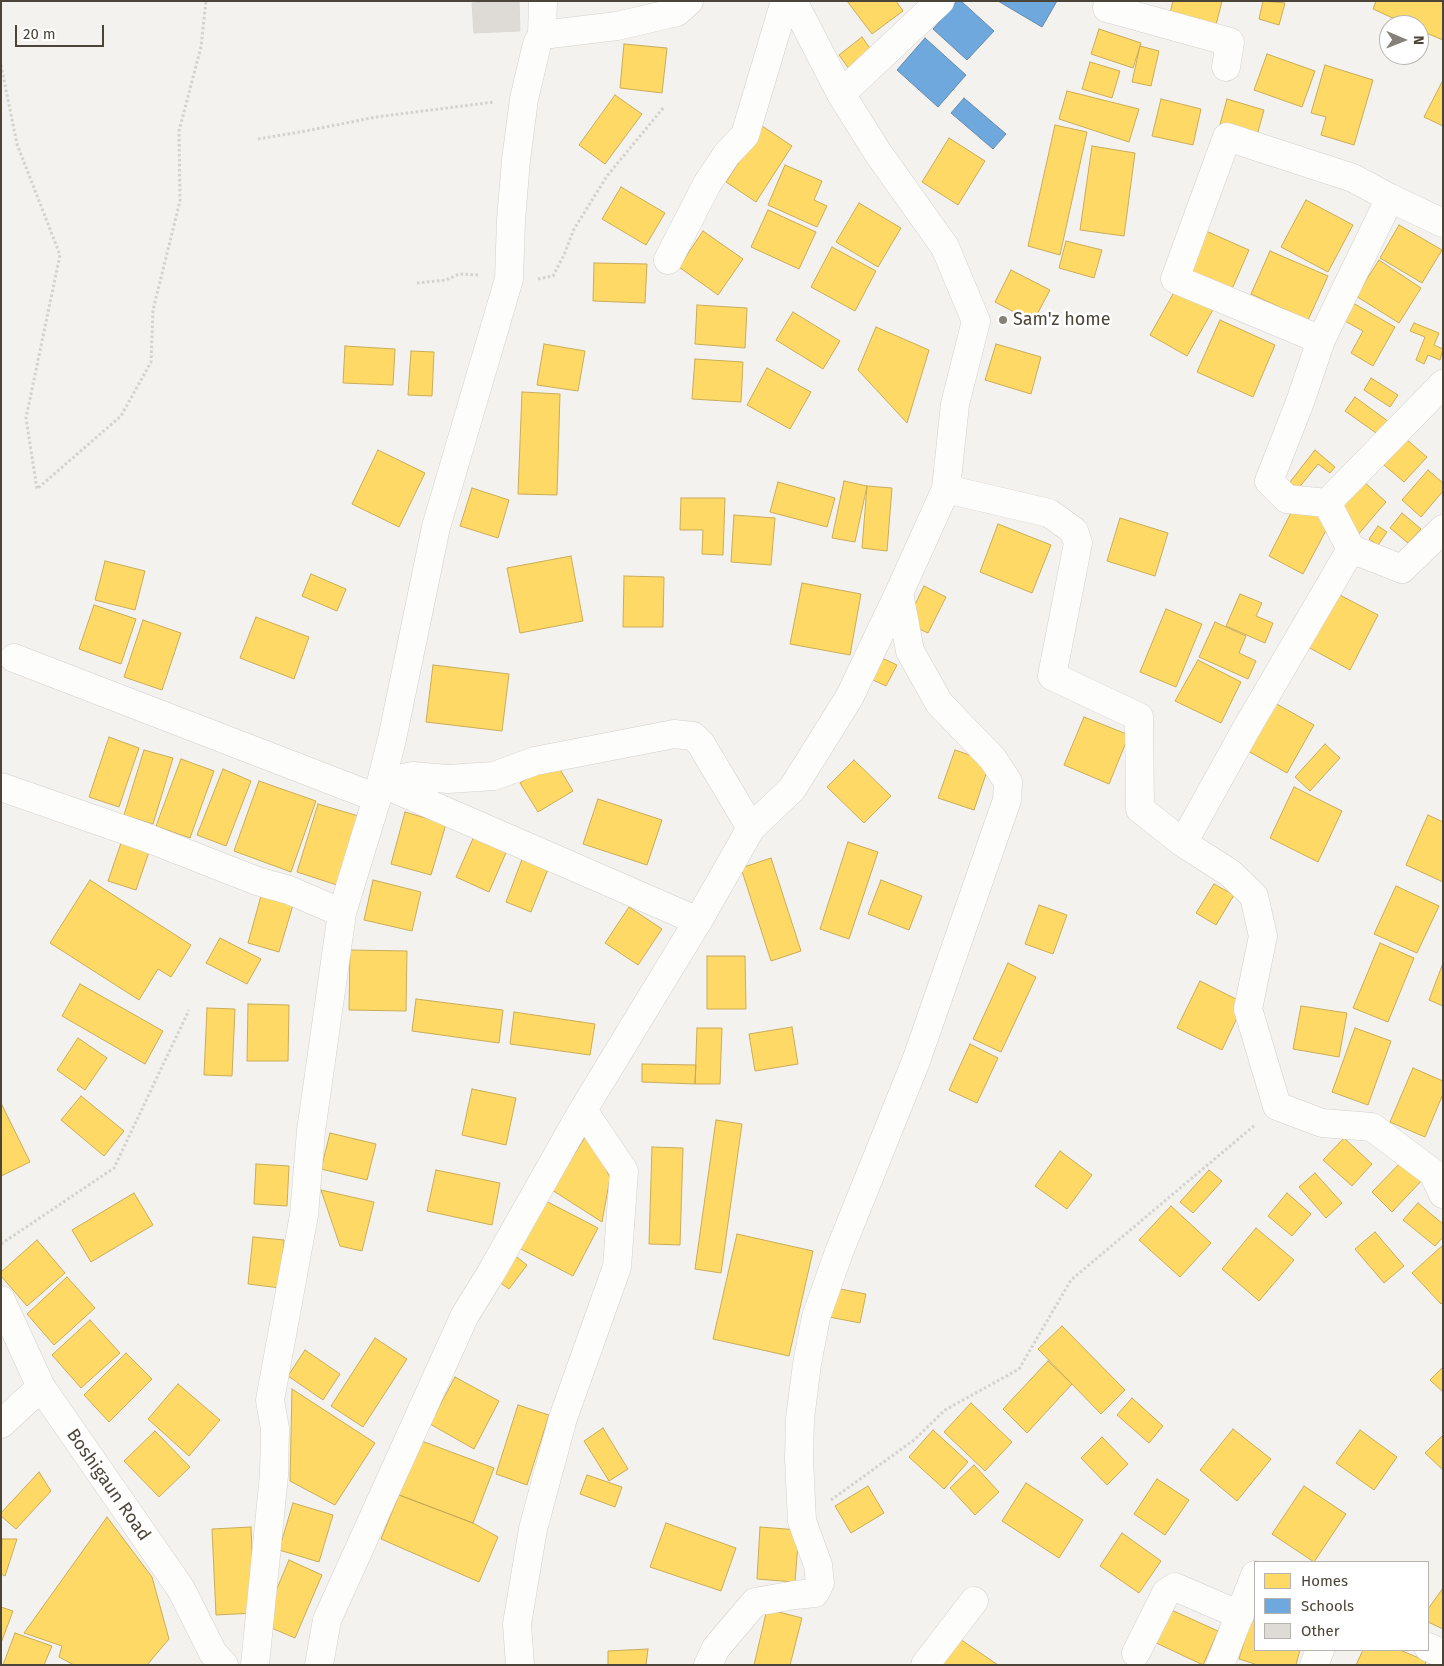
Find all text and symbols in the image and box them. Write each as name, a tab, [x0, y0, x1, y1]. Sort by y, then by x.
scale bar	[18, 15, 106, 47]
north arrow	[1379, 15, 1429, 65]
text: 20 m	[23, 25, 56, 43]
text: N	[1410, 35, 1427, 45]
place label: Sam'z home	[1013, 309, 1111, 331]
marker: Sam'z home	[997, 314, 1009, 326]
street label: Boshigaun Road	[61, 1425, 155, 1545]
legend	[1254, 1561, 1429, 1651]
text: Homes	[1301, 1572, 1348, 1590]
text: Schools	[1301, 1597, 1354, 1615]
text: Other	[1301, 1622, 1340, 1640]

